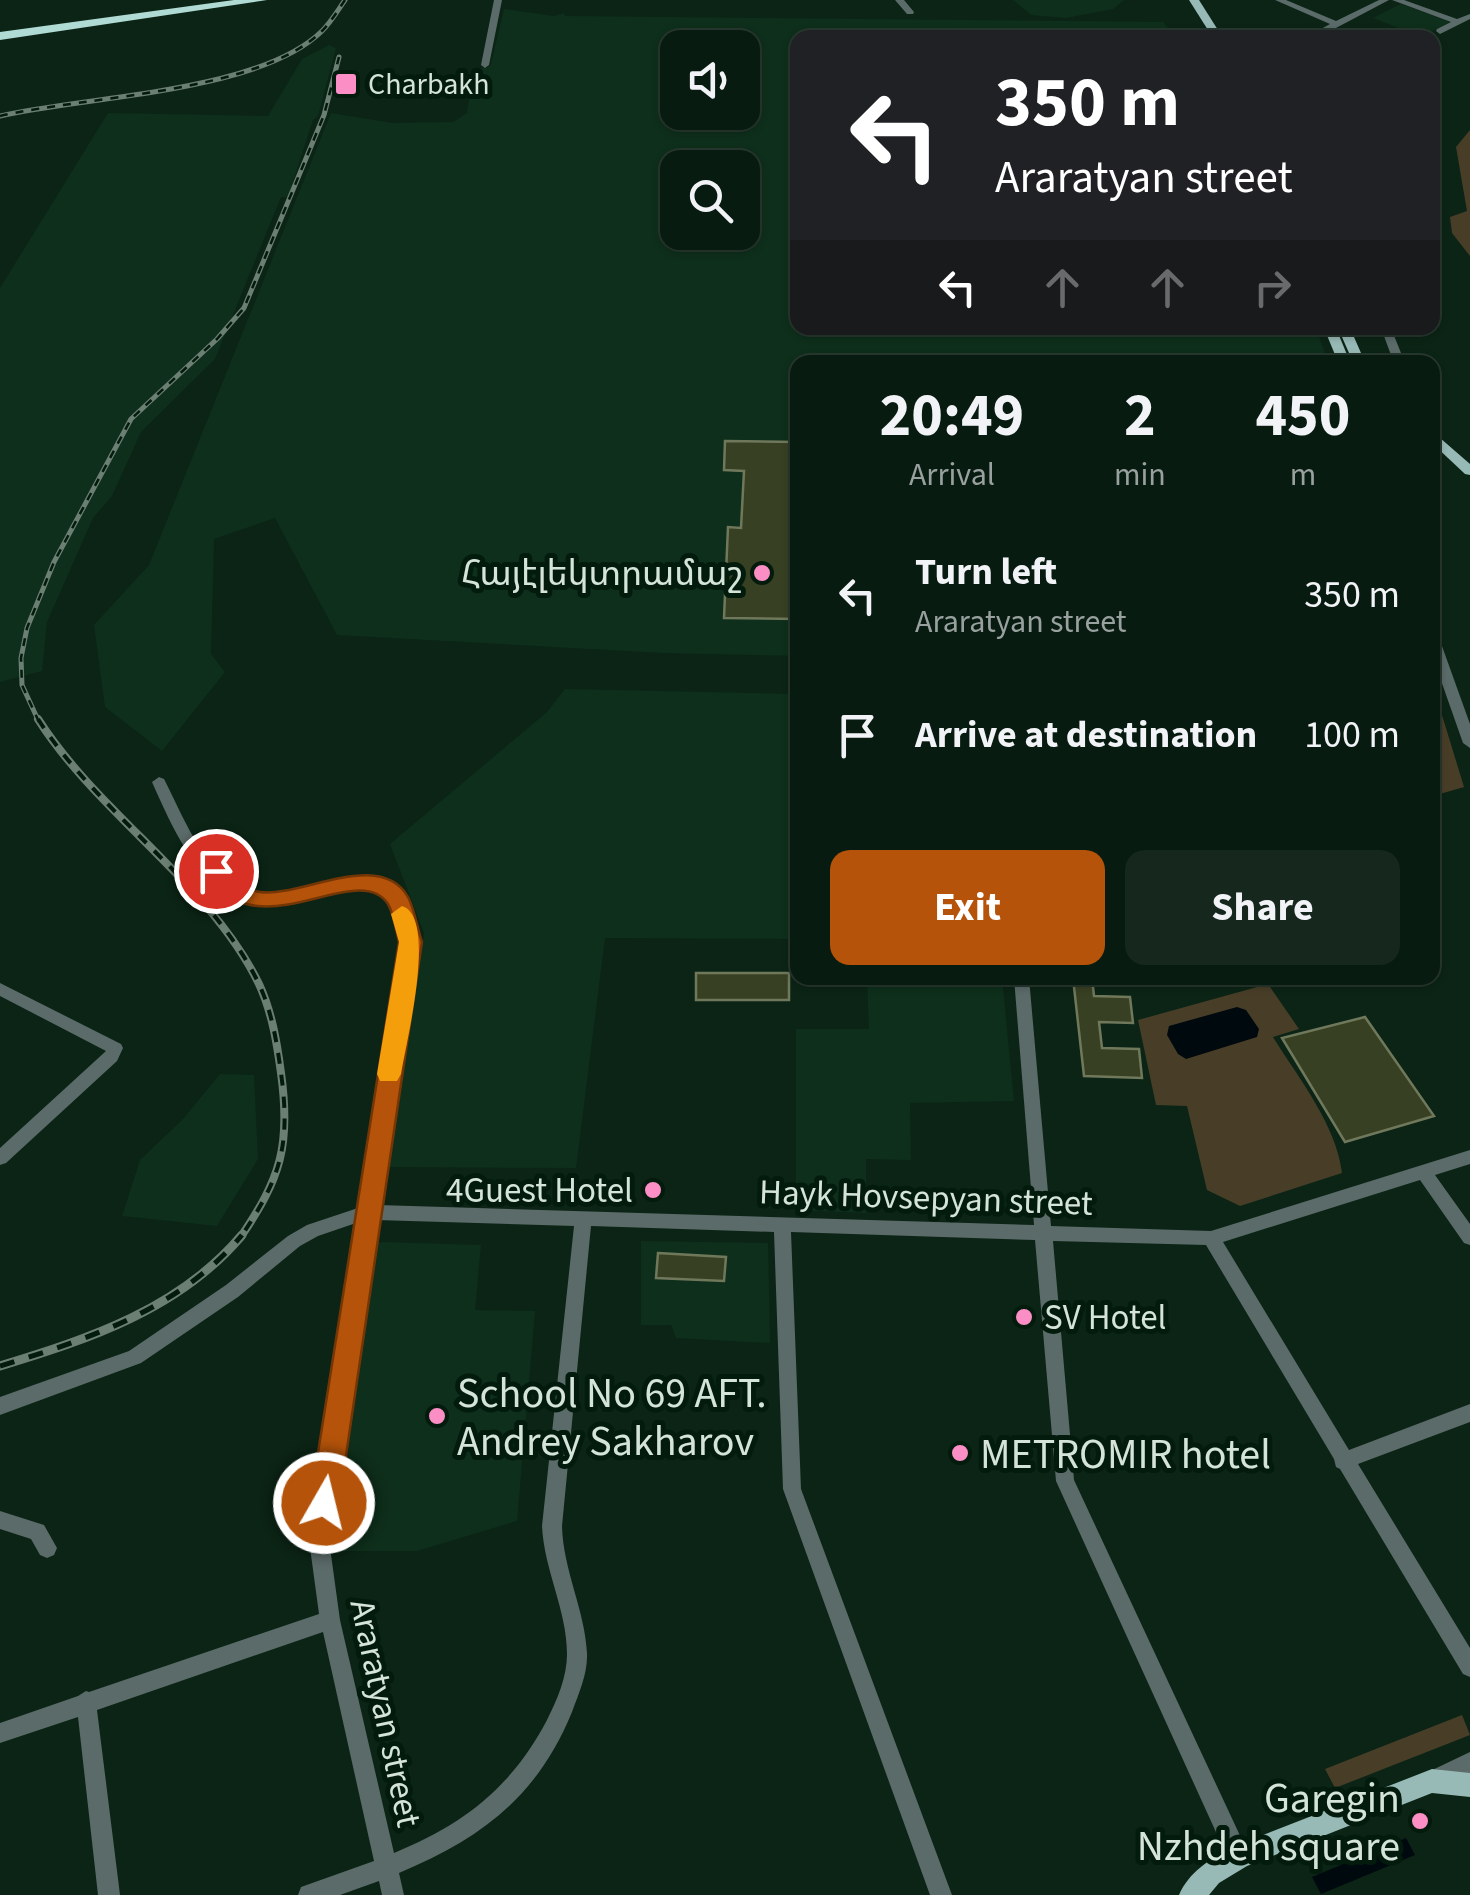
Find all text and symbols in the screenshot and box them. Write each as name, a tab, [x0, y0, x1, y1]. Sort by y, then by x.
map controls	[660, 30, 760, 250]
button: sound	[660, 30, 760, 130]
text: 350 m	[995, 53, 1180, 153]
place label: Charbakh	[368, 63, 489, 106]
icon: left	[830, 70, 960, 200]
marker: Charbakh	[333, 71, 359, 97]
text: Araratyan street	[995, 146, 1293, 210]
button: search	[660, 150, 760, 250]
icon: left	[930, 260, 985, 315]
icon: ahead	[1035, 260, 1090, 315]
icon: ahead	[1140, 260, 1195, 315]
icon: right	[1245, 260, 1300, 315]
text: 20:49	[880, 374, 1024, 459]
text: 2	[1124, 374, 1156, 459]
text: 450	[1255, 374, 1350, 459]
text: Arrival	[909, 452, 995, 498]
text: min	[1114, 452, 1166, 498]
text: m	[1290, 452, 1316, 498]
text: Turn left	[915, 545, 1057, 599]
place label: Հայէլեկտրամաշ	[461, 549, 742, 599]
marker: Հայէլեկտրամաշ	[751, 562, 773, 584]
icon: left	[830, 568, 885, 623]
text: 350 m	[1304, 568, 1400, 622]
text: Araratyan street	[915, 599, 1127, 645]
icon: arrive	[830, 708, 885, 763]
text: Arrive at destination	[915, 708, 1257, 762]
text: 100 m	[1304, 708, 1400, 762]
pin	[174, 829, 259, 914]
icon: arrive	[189, 844, 244, 899]
button: Exit	[830, 850, 1105, 965]
button: Share	[1125, 850, 1400, 965]
place label: 4Guest Hotel	[446, 1166, 633, 1216]
street label: Hayk Hovsepyan street	[758, 1167, 1094, 1229]
marker: 4Guest Hotel	[642, 1179, 664, 1201]
place label: SV Hotel	[1044, 1293, 1167, 1343]
marker: SV Hotel	[1013, 1306, 1035, 1328]
place label: School No 69 AFT. Andrey Sakharov	[457, 1364, 767, 1472]
marker: School No 69 AFT. Andrey Sakharov	[426, 1405, 448, 1427]
place label: METROMIR hotel	[980, 1425, 1271, 1485]
marker: METROMIR hotel	[949, 1442, 971, 1464]
position arrow	[272, 1451, 376, 1555]
street label: Araratyan street	[337, 1595, 434, 1832]
place label: Garegin Nzhdeh square	[1137, 1769, 1400, 1877]
marker: Garegin Nzhdeh square	[1409, 1810, 1431, 1832]

